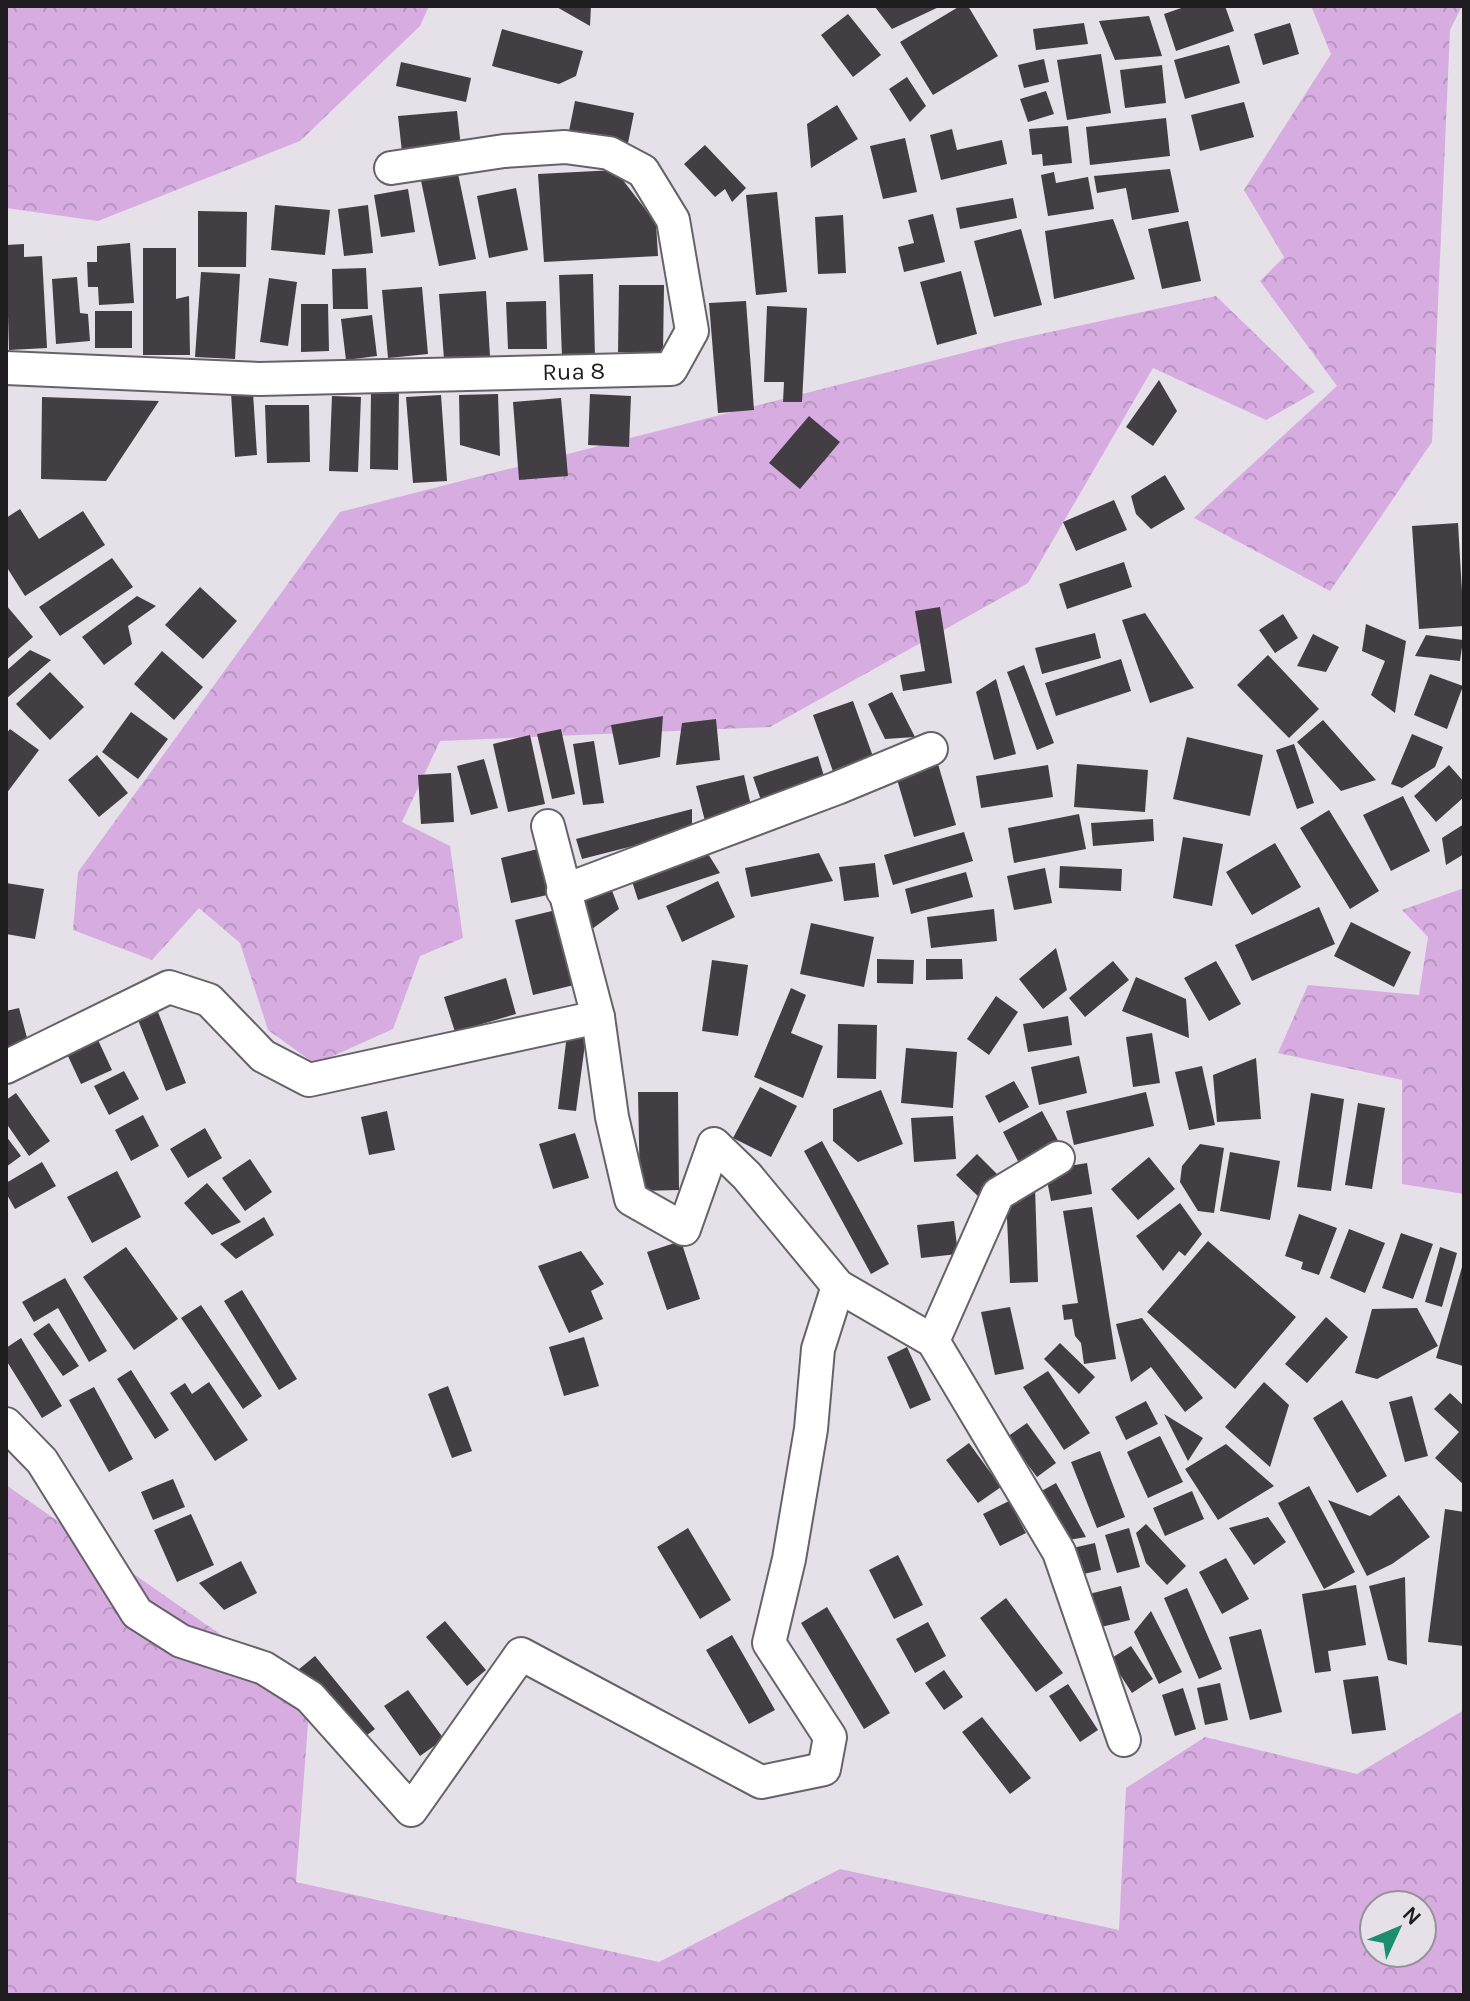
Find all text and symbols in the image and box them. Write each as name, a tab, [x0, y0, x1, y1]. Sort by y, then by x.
street label: Rua 8	[542, 357, 605, 386]
north arrow	[1358, 1889, 1438, 1969]
text: N	[1397, 1901, 1427, 1931]

